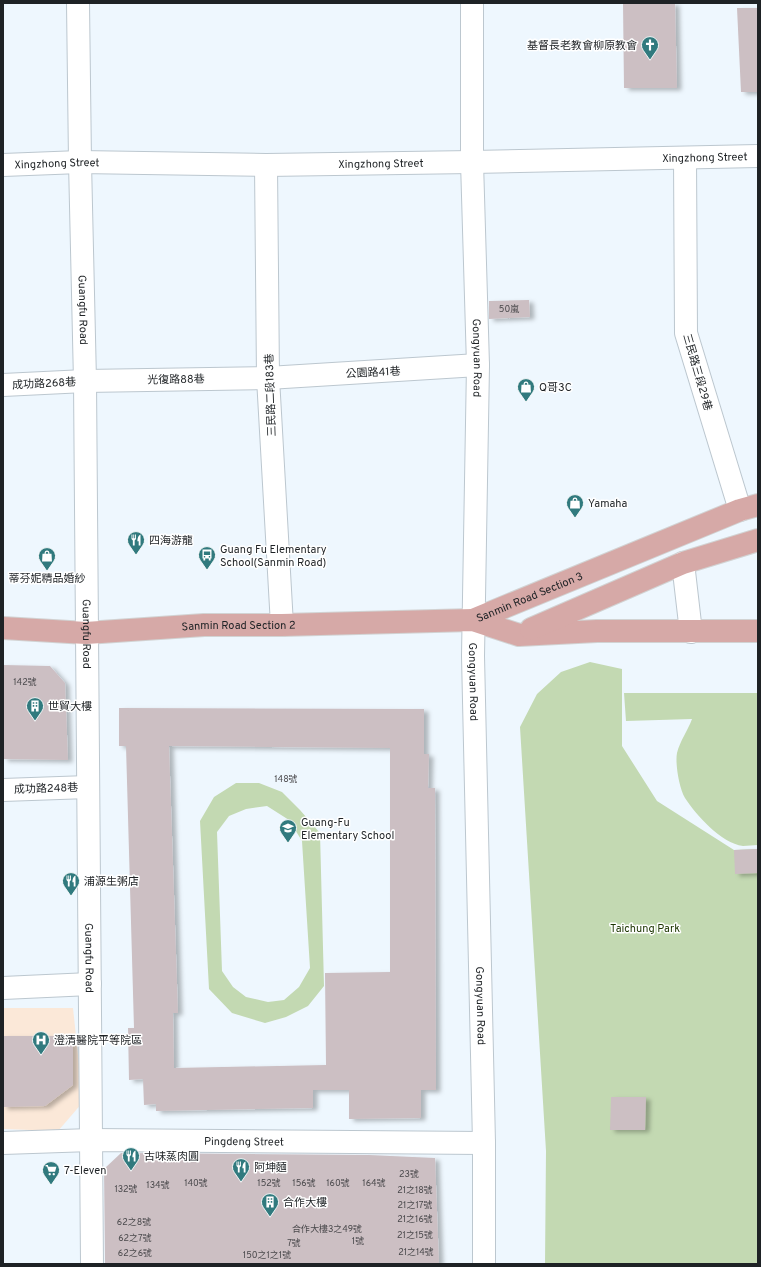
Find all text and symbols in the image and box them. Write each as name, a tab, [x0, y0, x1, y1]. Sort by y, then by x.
church icon: 基督長老教會柳原教會	[640, 35, 660, 60]
place label: 基督長老教會柳原教會	[527, 39, 637, 53]
street label: Xingzhong Street	[662, 150, 748, 166]
street label: Xingzhong Street	[14, 156, 100, 173]
street label: Xingzhong Street	[338, 157, 424, 172]
street label: Guangfu Road	[75, 275, 90, 345]
house number: 50嵐	[499, 304, 519, 315]
street label: Gongyuan Road	[469, 318, 484, 397]
street label: 三民路三段29巷	[679, 332, 715, 412]
street label: 三民路二段183巷	[263, 353, 279, 437]
street label: 公園路41巷	[345, 365, 401, 381]
street label: 光復路88巷	[147, 372, 205, 388]
street label: 成功路268巷	[12, 375, 76, 393]
shop icon: Q哥3C	[516, 377, 536, 402]
place label: Q哥3C	[539, 381, 572, 395]
shop icon: Yamaha	[565, 493, 585, 518]
place label: Yamaha	[588, 497, 628, 511]
restaurant icon: 四海游龍	[126, 530, 146, 555]
place label: 四海游龍	[149, 534, 193, 548]
place label: Guang Fu Elementary School(Sanmin Road)	[220, 543, 327, 570]
bus stop icon: Guang Fu Elementary School(Sanmin Road)	[197, 545, 217, 570]
shop icon: 蒂芬妮精品婚紗	[37, 546, 57, 571]
street label: Sanmin Road Section 3	[474, 569, 585, 626]
place label: 蒂芬妮精品婚紗	[9, 572, 86, 586]
street label: Guangfu Road	[79, 599, 93, 669]
street label: Sanmin Road Section 2	[181, 619, 296, 635]
street label: Gongyuan Road	[465, 642, 480, 721]
house number: 142號	[13, 677, 37, 688]
building icon: 世貿大樓	[25, 696, 45, 721]
place label: 世貿大樓	[48, 700, 92, 714]
house number: 148號	[274, 774, 298, 785]
street label: 成功路248巷	[14, 781, 78, 797]
place label: Guang-Fu Elementary School	[301, 816, 394, 843]
school or university icon: Guang-Fu Elementary School	[278, 818, 298, 843]
restaurant icon: 浦源生粥店	[61, 871, 81, 896]
place label: 浦源生粥店	[84, 875, 139, 889]
park label: Taichung Park	[610, 922, 680, 936]
street label: Guangfu Road	[81, 923, 96, 993]
street label: Gongyuan Road	[472, 966, 488, 1045]
hospital icon: 澄清醫院平等院區	[31, 1030, 51, 1055]
place label: 澄清醫院平等院區	[54, 1034, 142, 1048]
street label: Pingdeng Street	[204, 1135, 284, 1149]
restaurant icon: 古味蒸肉圓	[121, 1146, 141, 1171]
place label: 古味蒸肉圓	[144, 1150, 199, 1164]
restaurant icon: 阿坤麵	[231, 1157, 251, 1182]
supermarket icon: 7-Eleven	[41, 1160, 61, 1185]
place label: 阿坤麵	[254, 1161, 287, 1175]
place label: 7-Eleven	[64, 1164, 106, 1178]
house number: 23號	[399, 1169, 419, 1180]
house number: 140號	[184, 1178, 208, 1189]
house number: 152號	[257, 1178, 281, 1189]
house number: 156號	[292, 1178, 316, 1189]
house number: 160號	[326, 1178, 350, 1189]
house number: 164號	[362, 1178, 386, 1189]
house number: 134號	[146, 1180, 170, 1191]
house number: 132號	[114, 1184, 138, 1195]
house number: 21之18號	[397, 1185, 433, 1196]
building icon: 合作大樓	[260, 1192, 280, 1217]
place label: 合作大樓	[283, 1196, 327, 1210]
house number: 21之17號	[398, 1200, 432, 1211]
house number: 21之16號	[397, 1214, 433, 1225]
house number: 62之8號	[117, 1217, 151, 1228]
house number: 合作大樓3之49號	[292, 1224, 362, 1235]
house number: 21之15號	[397, 1230, 433, 1241]
house number: 62之7號	[118, 1233, 152, 1244]
house number: 1號	[352, 1236, 364, 1247]
house number: 7號	[287, 1238, 301, 1249]
house number: 21之14號	[398, 1247, 434, 1258]
house number: 62之6號	[118, 1248, 152, 1259]
house number: 150之1之1號	[243, 1250, 291, 1261]

